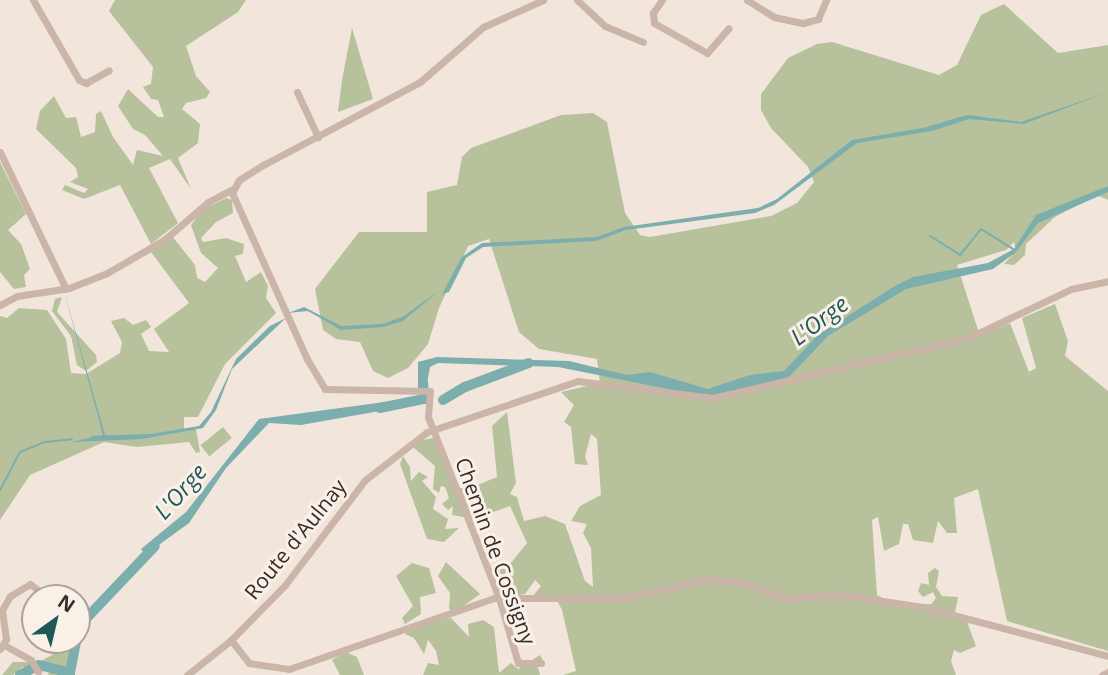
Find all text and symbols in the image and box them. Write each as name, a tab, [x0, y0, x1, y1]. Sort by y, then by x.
water label: L'Orge	[785, 289, 853, 351]
street label: Chemin de Cossigny	[450, 454, 542, 648]
water label: L'Orge	[148, 458, 212, 524]
street label: Route d'Aulnay	[239, 474, 351, 604]
north arrow	[21, 584, 91, 654]
text: N	[53, 588, 80, 618]

